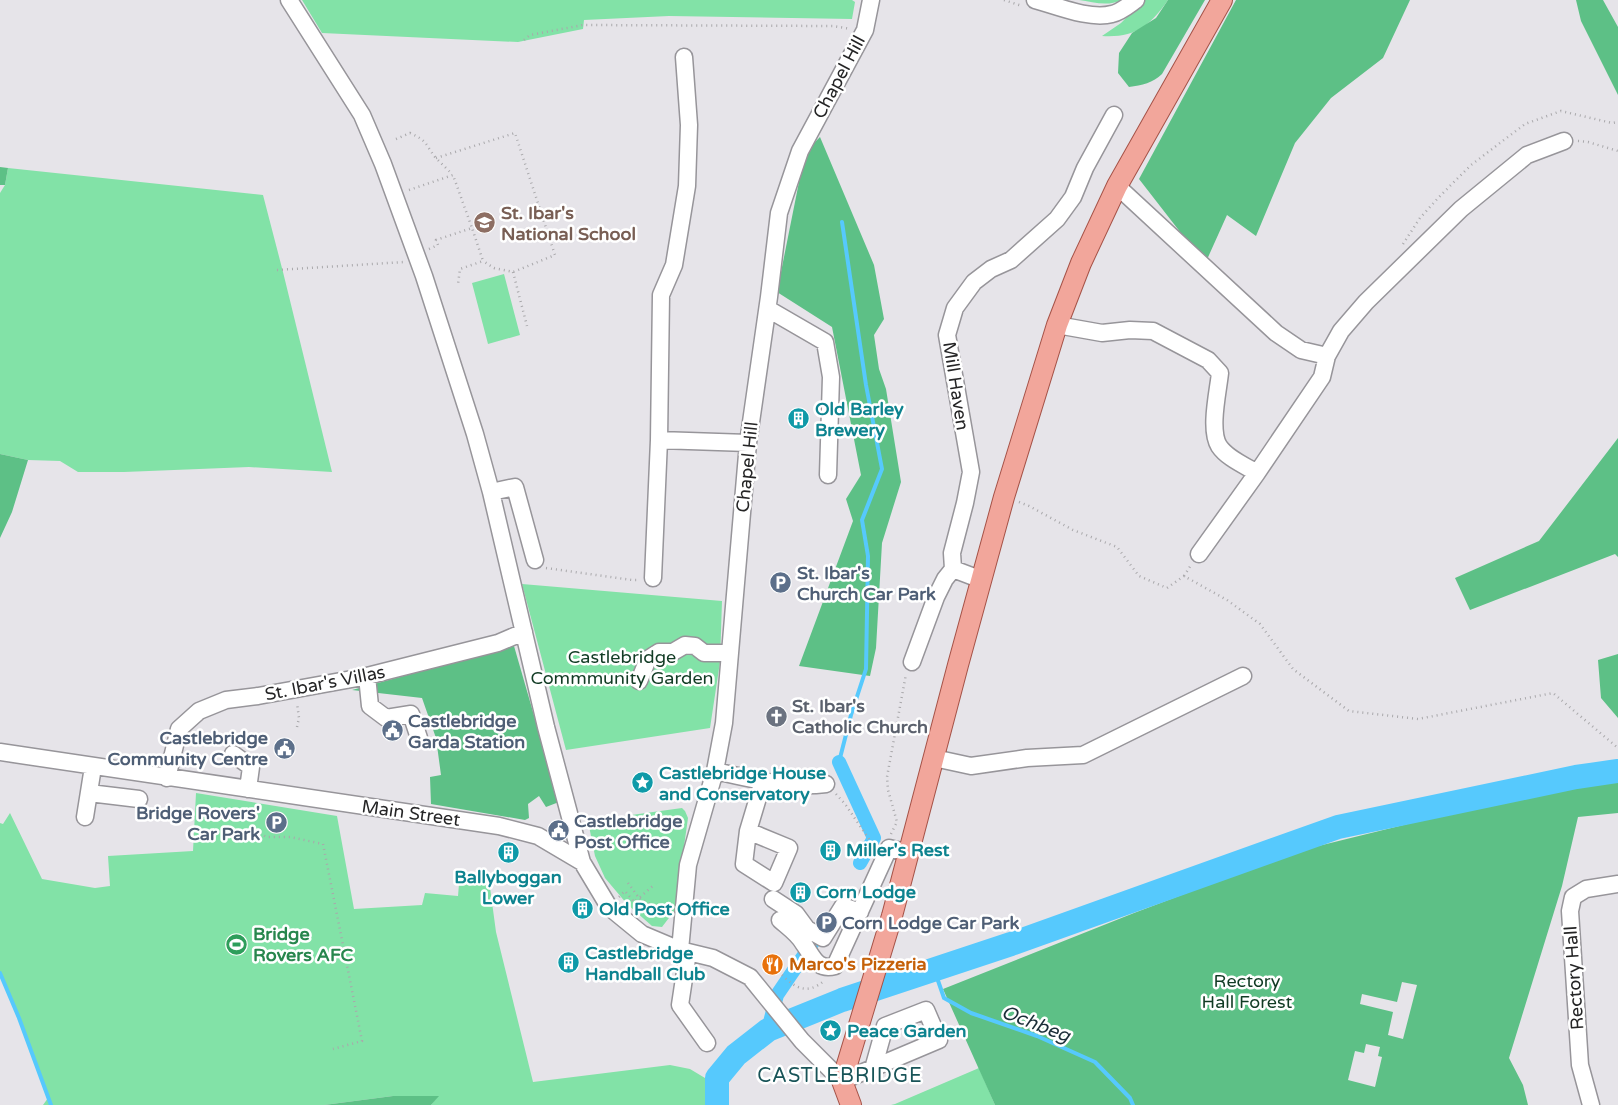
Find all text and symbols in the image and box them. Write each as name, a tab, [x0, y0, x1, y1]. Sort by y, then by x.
street label: Chapel Hill	[808, 32, 870, 122]
place label: St. Ibar's National School	[501, 202, 636, 245]
school or university icon: St. Ibar's National School	[473, 211, 497, 235]
street label: Mill Haven	[938, 340, 974, 432]
place label: Old Barley Brewery	[815, 398, 904, 441]
building icon: Old Barley Brewery	[787, 407, 811, 431]
street label: Chapel Hill	[731, 421, 763, 513]
place label: St. Ibar's Church Car Park	[797, 562, 936, 605]
parking icon: St. Ibar's Church Car Park	[769, 571, 793, 595]
park label: Castlebridge Commmunity Garden	[530, 646, 714, 689]
street label: St. Ibar's Villas	[263, 661, 387, 705]
place label: St. Ibar's Catholic Church	[792, 695, 928, 738]
church icon: St. Ibar's Catholic Church	[764, 704, 788, 728]
place label: Castlebridge Garda Station	[408, 710, 525, 753]
public building icon: Castlebridge Garda Station	[380, 719, 404, 743]
place label: Castlebridge Community Centre	[107, 727, 268, 770]
public building icon: Castlebridge Community Centre	[272, 736, 296, 760]
place label: Castlebridge House and Conservatory	[659, 762, 826, 805]
place icon: Castlebridge House and Conservatory	[631, 771, 655, 795]
street label: Main Street	[360, 795, 462, 831]
place label: Bridge Rovers' Car Park	[136, 802, 260, 845]
place label: Castlebridge Post Office	[574, 810, 682, 853]
parking icon: Bridge Rovers' Car Park	[264, 811, 288, 835]
public building icon: Castlebridge Post Office	[546, 819, 570, 843]
building icon: Miller's Rest	[818, 838, 842, 862]
place label: Miller's Rest	[846, 839, 950, 861]
building icon: Ballyboggan Lower	[496, 840, 520, 864]
place label: Ballyboggan Lower	[454, 866, 562, 909]
building icon: Corn Lodge	[788, 880, 812, 904]
place label: Corn Lodge	[816, 881, 916, 903]
building icon: Old Post Office	[571, 897, 595, 921]
place label: Old Post Office	[599, 898, 730, 920]
parking icon: Corn Lodge Car Park	[814, 911, 838, 935]
place label: Corn Lodge Car Park	[842, 912, 1019, 934]
place label: Bridge Rovers AFC	[253, 923, 353, 966]
street label: Rectory Hall	[1559, 925, 1589, 1031]
sports icon: Bridge Rovers AFC	[225, 932, 249, 956]
place label: Castlebridge Handball Club	[585, 942, 705, 985]
building icon: Castlebridge Handball Club	[557, 951, 581, 975]
restaurant icon: Marco's Pizzeria	[761, 952, 785, 976]
place label: Marco's Pizzeria	[789, 953, 927, 975]
park label: Rectory Hall Forest	[1202, 970, 1293, 1013]
water label: Ochbeg	[998, 1001, 1074, 1047]
place icon: Peace Garden	[819, 1019, 843, 1043]
place label: Peace Garden	[847, 1020, 966, 1042]
district label: CASTLEBRIDGE	[757, 1064, 923, 1088]

